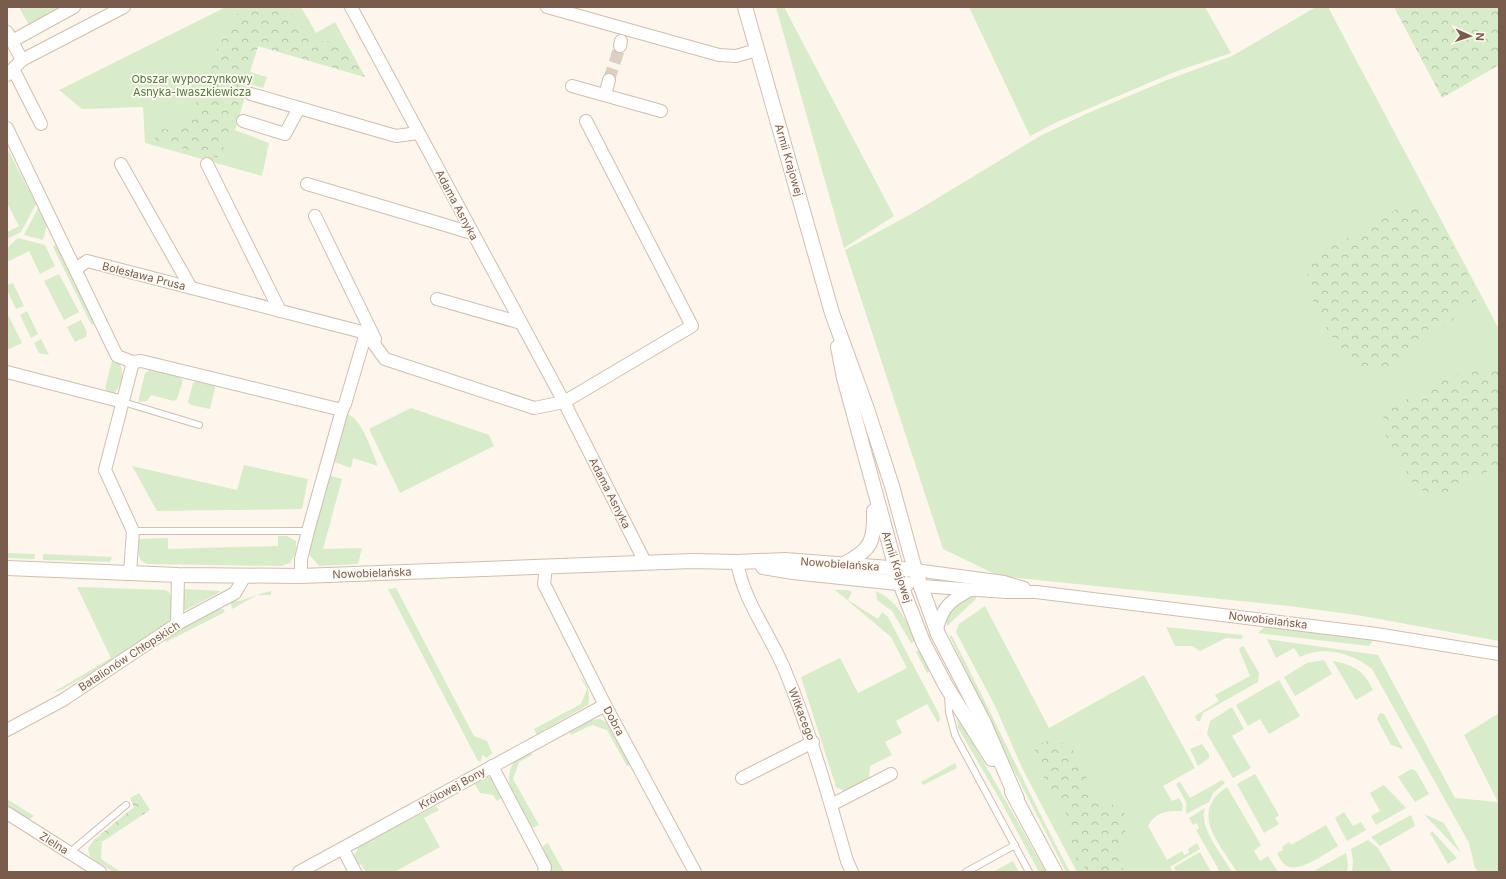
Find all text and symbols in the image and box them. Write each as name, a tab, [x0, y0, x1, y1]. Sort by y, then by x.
north arrow	[1450, 16, 1490, 56]
text: N	[1473, 32, 1487, 41]
park label: Obszar wypoczynkowy Asnyka-Iwaszkiewicza	[131, 72, 253, 99]
street label: Armii Krajowej	[772, 122, 806, 198]
street label: Adama Asnyka	[433, 167, 481, 243]
street label: Bolesława Prusa	[101, 259, 187, 293]
street label: Adama Asnyka	[586, 455, 634, 531]
street label: Armii Krajowej	[879, 529, 915, 605]
street label: Nowobielańska	[800, 554, 880, 574]
street label: Nowobielańska	[332, 565, 412, 581]
street label: Nowobielańska	[1228, 608, 1308, 632]
street label: Batalionów Chłopskich	[76, 618, 182, 694]
street label: Witkacego	[786, 686, 819, 743]
street label: Dobra	[600, 704, 628, 738]
street label: Królowej Bony	[416, 764, 488, 812]
street label: Zielna	[37, 829, 71, 857]

